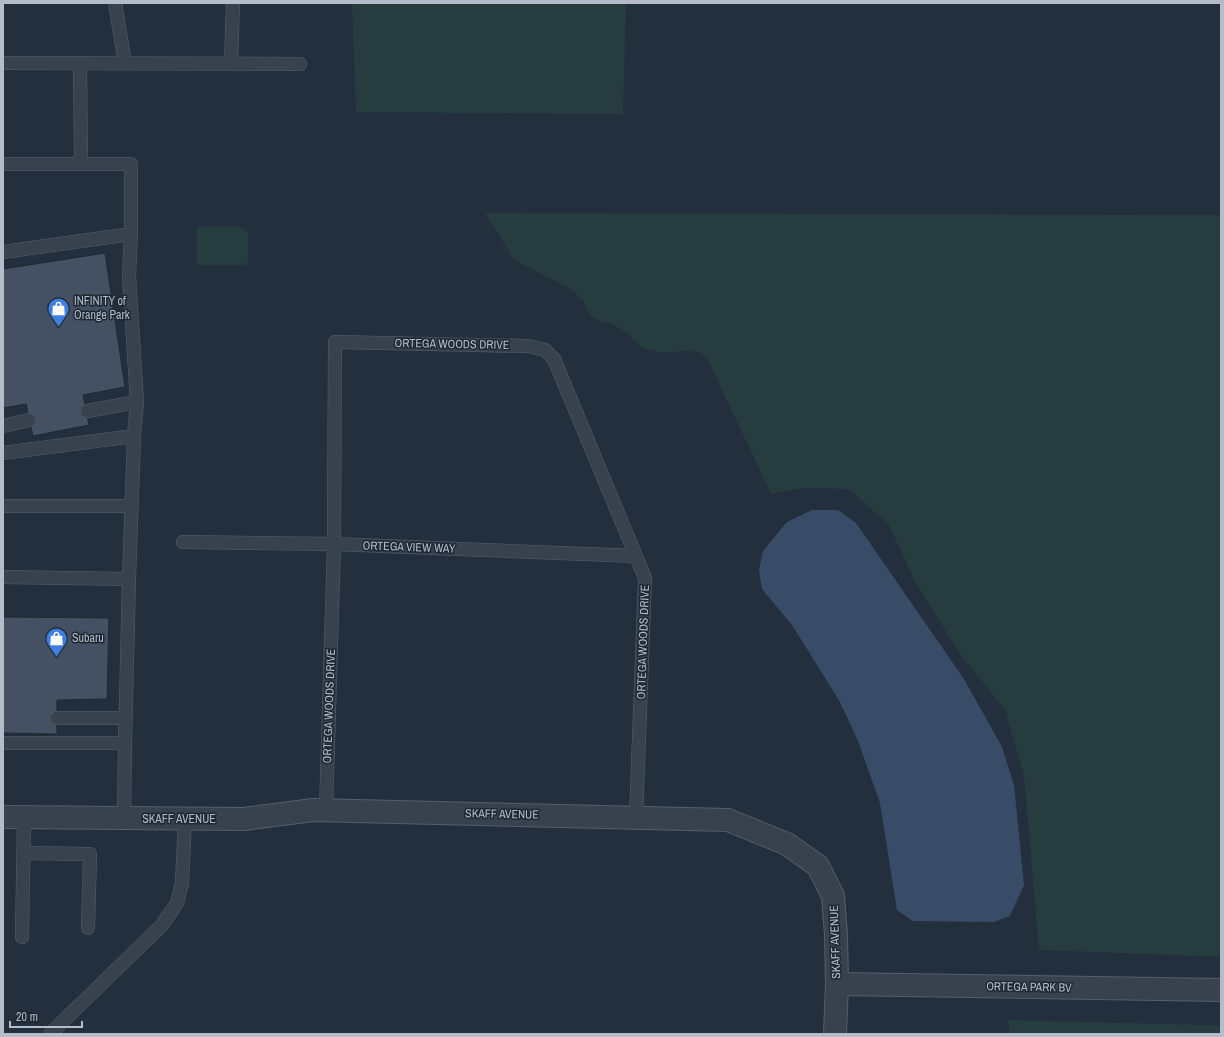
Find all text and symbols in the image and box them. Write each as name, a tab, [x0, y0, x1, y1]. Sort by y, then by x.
place label: INFINITY of Orange Park	[74, 293, 130, 323]
shop icon: INFINITY of Orange Park	[46, 295, 72, 328]
street label: ORTEGA WOODS DRIVE	[395, 335, 509, 353]
street label: ORTEGA VIEW WAY	[362, 537, 456, 557]
street label: ORTEGA WOODS DRIVE	[633, 584, 653, 700]
shop icon: Subaru	[43, 625, 69, 658]
place label: Subaru	[72, 630, 104, 646]
street label: ORTEGA WOODS DRIVE	[319, 648, 339, 764]
street label: SKAFF AVENUE	[465, 805, 539, 823]
street label: SKAFF AVENUE	[142, 811, 216, 827]
street label: SKAFF AVENUE	[826, 905, 844, 979]
street label: ORTEGA PARK BV	[986, 978, 1072, 996]
scale bar	[10, 1003, 82, 1029]
text: 20 m	[16, 1009, 38, 1025]

